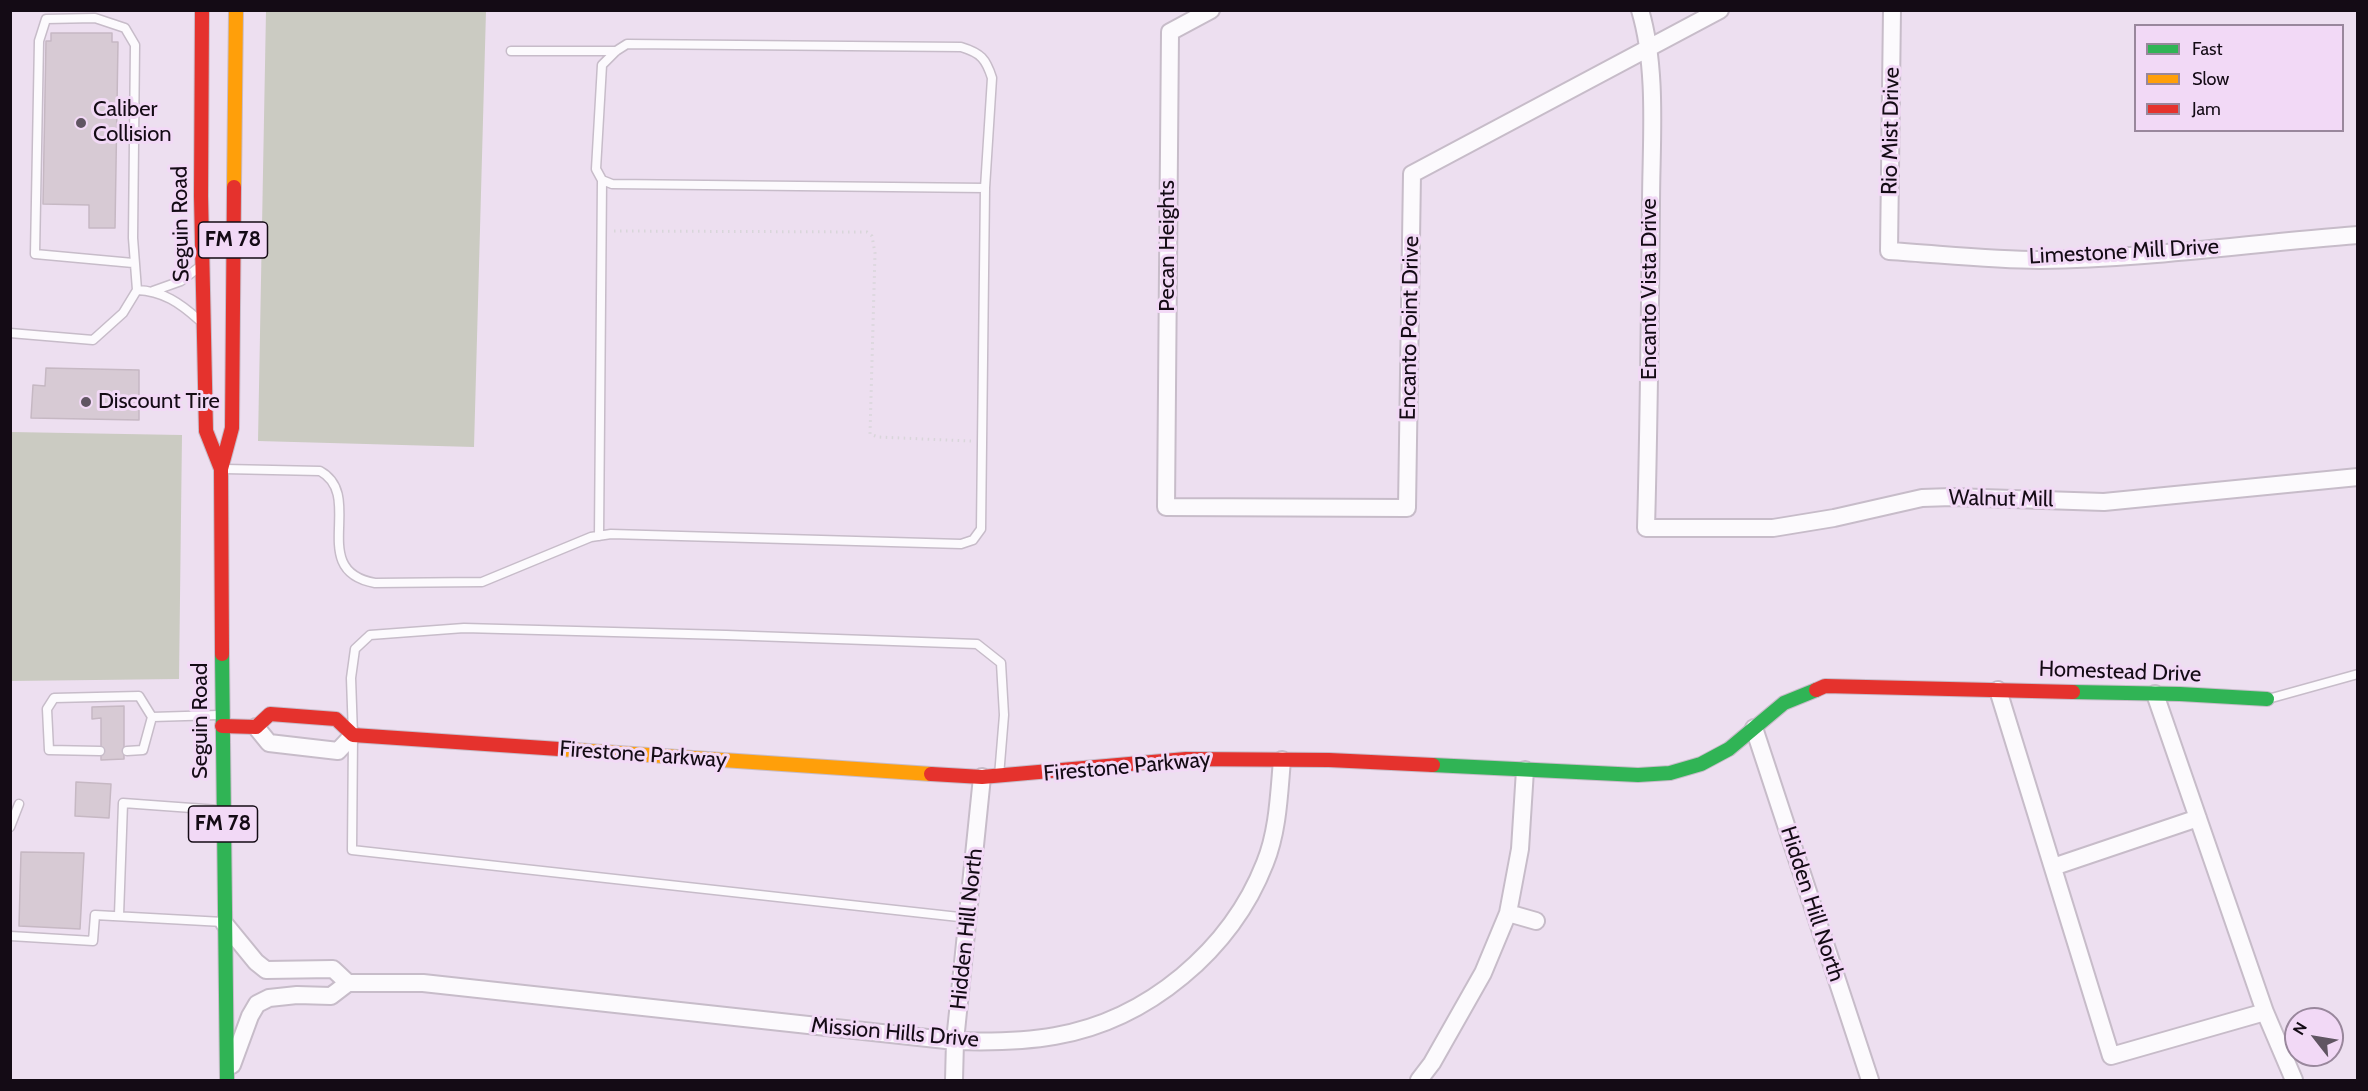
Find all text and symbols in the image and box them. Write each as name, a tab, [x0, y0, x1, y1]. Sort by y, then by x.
legend	[2134, 24, 2344, 132]
text: Fast	[2192, 38, 2223, 60]
street label: Rio Mist Drive	[1877, 67, 1905, 195]
text: Slow	[2192, 68, 2229, 90]
place label: Caliber Collision	[93, 97, 172, 148]
text: Jam	[2192, 98, 2221, 120]
marker: Caliber Collision	[74, 116, 88, 130]
street label: Seguin Road	[167, 166, 195, 282]
street label: Pecan Heights	[1155, 180, 1181, 312]
street label: Encanto Vista Drive	[1637, 198, 1663, 380]
road number: FM 78	[198, 222, 268, 258]
street label: Limestone Mill Drive	[2028, 234, 2220, 270]
street label: Encanto Point Drive	[1395, 236, 1425, 420]
place label: Discount Tire	[98, 389, 220, 415]
marker: Discount Tire	[79, 395, 93, 409]
street label: Walnut Mill	[1948, 485, 2054, 513]
street label: Homestead Drive	[2038, 656, 2202, 688]
street label: Seguin Road	[188, 663, 214, 779]
street label: Firestone Parkway	[558, 736, 728, 774]
street label: Firestone Parkway	[1042, 747, 1212, 787]
road number: FM 78	[188, 806, 258, 842]
street label: Hidden Hill North	[1774, 823, 1850, 985]
street label: Hidden Hill North	[945, 847, 989, 1011]
north arrow	[2284, 1007, 2344, 1067]
street label: Mission Hills Drive	[810, 1013, 980, 1053]
text: N	[2289, 1019, 2311, 1038]

